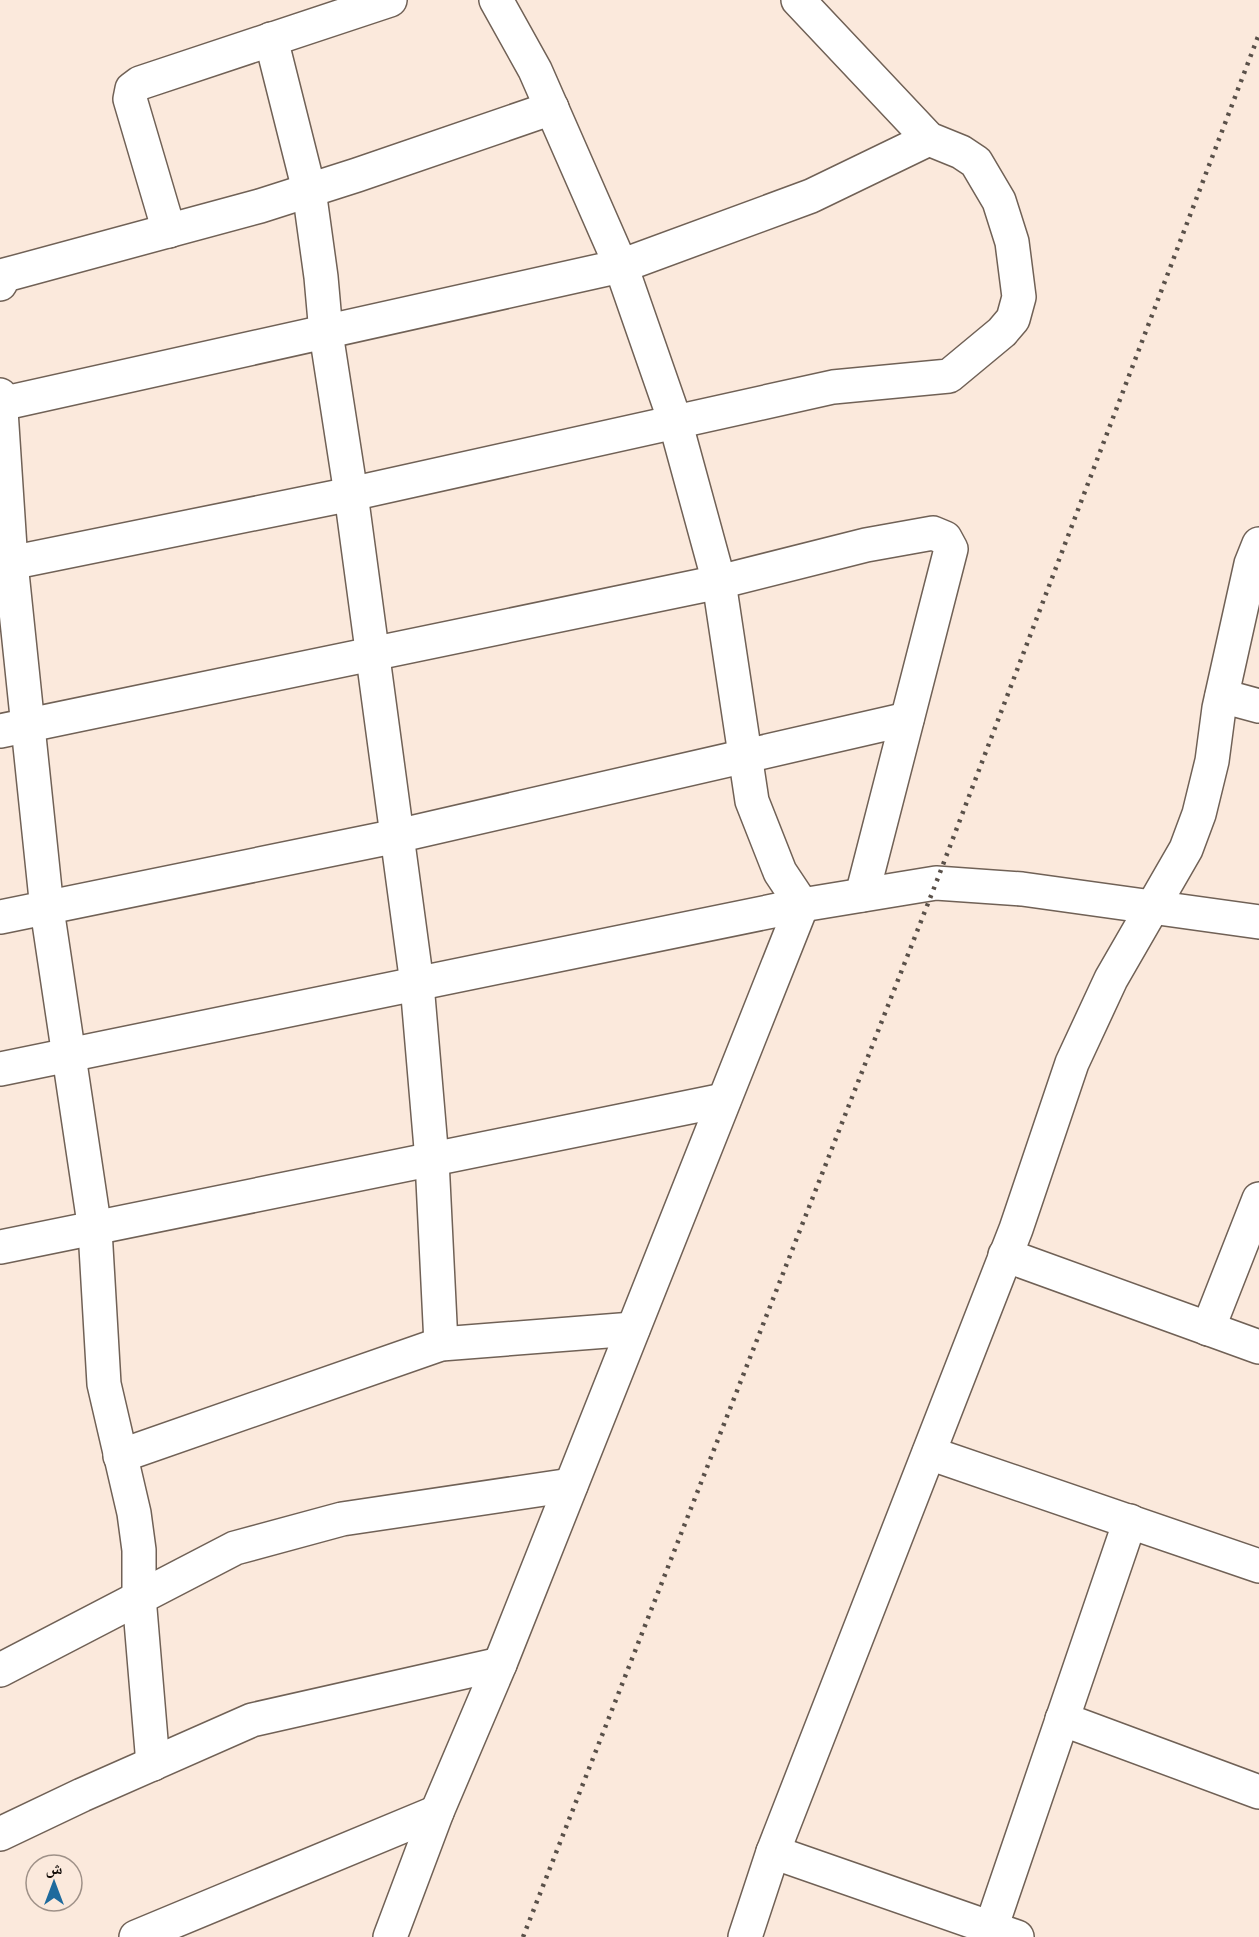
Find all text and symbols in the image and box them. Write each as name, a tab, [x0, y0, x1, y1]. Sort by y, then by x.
north arrow	[24, 1853, 84, 1913]
text: ش	[46, 1861, 63, 1878]

